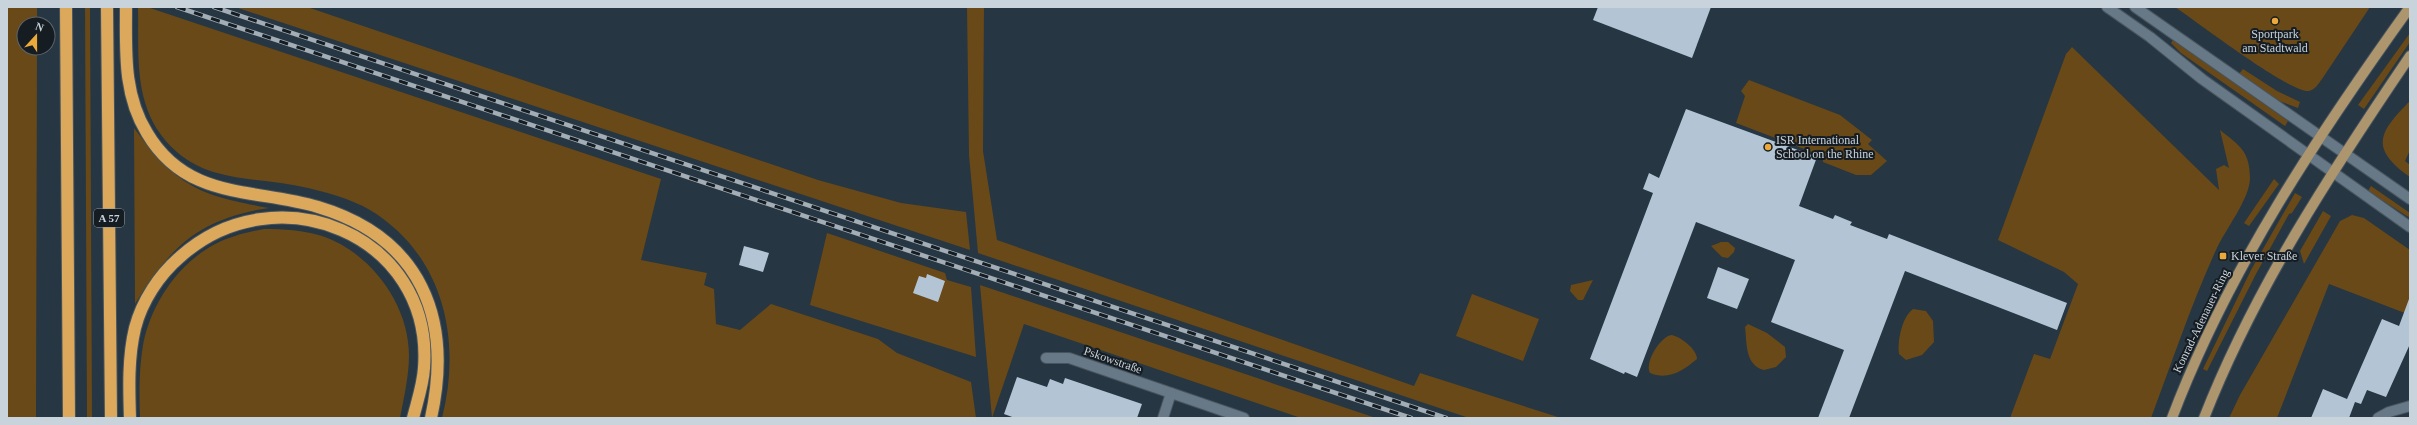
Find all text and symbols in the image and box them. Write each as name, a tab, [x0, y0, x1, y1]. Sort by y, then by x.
north arrow	[16, 16, 56, 56]
marker: Sportpark am Stadtwald	[2270, 16, 2280, 26]
text: N	[34, 20, 45, 34]
place label: Sportpark am Stadtwald	[2242, 27, 2308, 55]
place label: ISR International School on the Rhine	[1776, 133, 1874, 161]
marker: ISR International School on the Rhine	[1763, 142, 1773, 152]
road number: A 57	[94, 209, 124, 227]
place label: Klever Straße	[2231, 249, 2297, 263]
marker: Klever Straße	[2218, 251, 2228, 261]
street label: Konrad-Adenauer-Ring	[2170, 267, 2232, 375]
street label: Pskowstraße	[1082, 344, 1144, 376]

